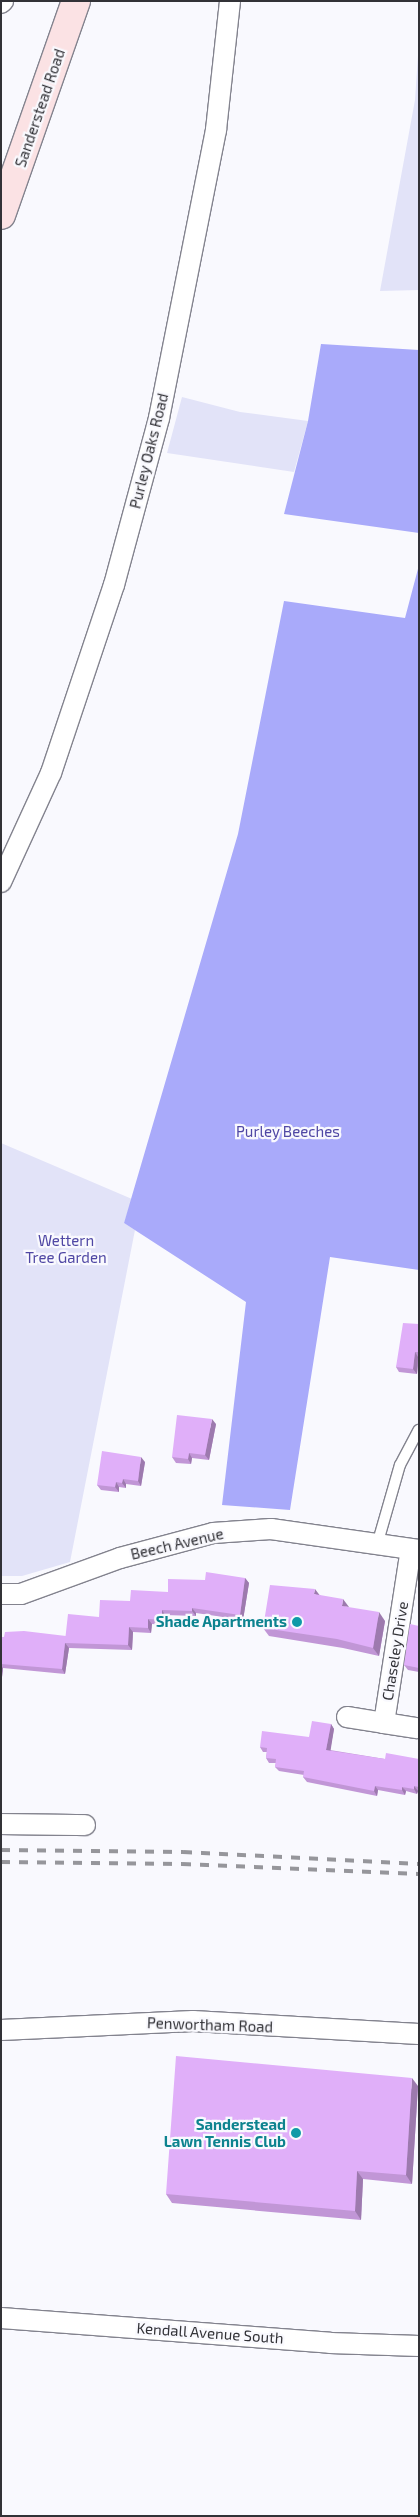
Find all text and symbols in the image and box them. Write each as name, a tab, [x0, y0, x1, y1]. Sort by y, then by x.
street label: Sanderstead Road	[11, 46, 69, 170]
street label: Purley Oaks Road	[126, 391, 172, 511]
park label: Purley Beeches	[236, 1123, 340, 1141]
park label: Wettern Tree Garden	[25, 1231, 107, 1266]
street label: Beech Avenue	[129, 1525, 225, 1563]
street label: Chaseley Drive	[378, 1600, 412, 1702]
place label: Shade Apartments	[155, 1613, 287, 1631]
marker: Shade Apartments	[291, 1616, 303, 1628]
street label: Penwortham Road	[147, 2014, 273, 2036]
place label: Sanderstead Lawn Tennis Club	[163, 2115, 286, 2150]
marker: Sanderstead Lawn Tennis Club	[290, 2127, 302, 2139]
street label: Kendall Avenue South	[136, 2319, 284, 2347]

